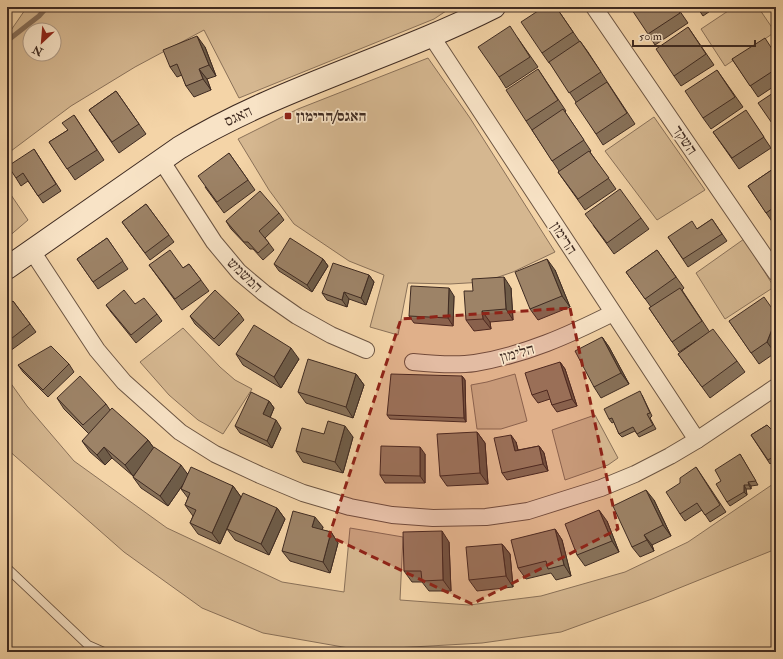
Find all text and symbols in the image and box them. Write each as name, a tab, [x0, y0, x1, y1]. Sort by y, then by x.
north arrow	[22, 22, 62, 62]
scale bar	[633, 22, 755, 48]
text: 50 m	[639, 29, 663, 44]
text: N	[30, 42, 46, 59]
street label: האגס	[221, 102, 255, 131]
place label: האגס/הרימון	[296, 107, 366, 126]
marker: האגס/הרימון	[283, 111, 293, 121]
street label: השקד	[668, 122, 701, 159]
street label: הרימון	[546, 218, 581, 258]
street label: המשמש	[223, 254, 267, 297]
street label: הלימון	[498, 340, 536, 367]

